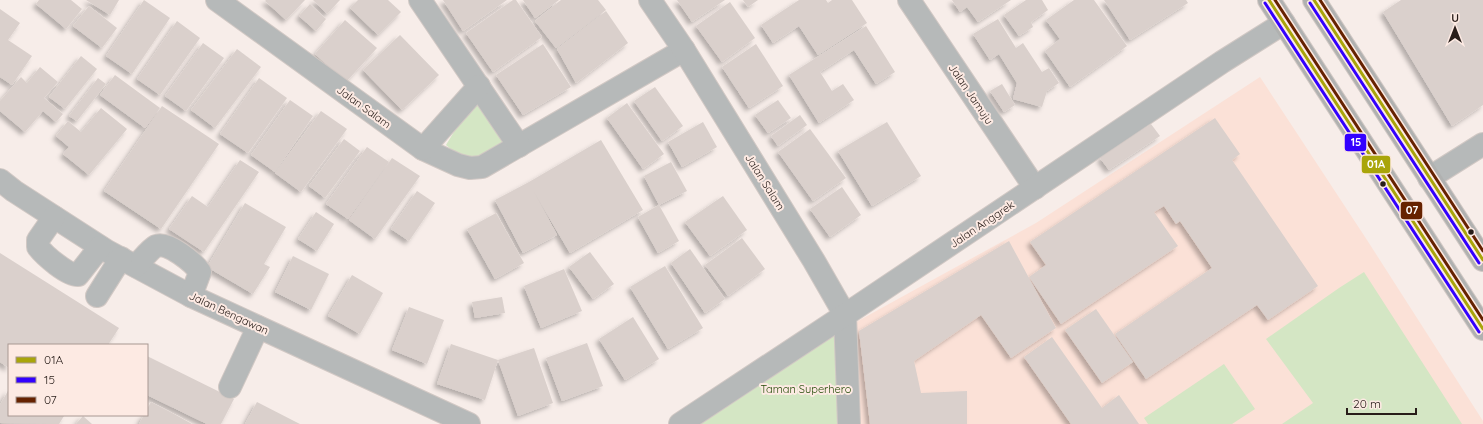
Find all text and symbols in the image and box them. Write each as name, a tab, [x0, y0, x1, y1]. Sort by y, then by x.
north arrow	[1435, 8, 1475, 48]
text: U	[1451, 11, 1459, 25]
street label: Jalan Jamuju	[946, 61, 996, 127]
street label: Jalan Salam	[334, 83, 394, 131]
line badge: 15	[1344, 133, 1367, 152]
text: 15	[1351, 135, 1361, 149]
street label: Jalan Salam	[742, 151, 788, 213]
line badge: 01A	[1361, 155, 1391, 174]
text: 01A	[1367, 157, 1385, 171]
unlabelled marker	[1378, 179, 1388, 189]
street label: Jalan Anggrek	[947, 197, 1017, 251]
line badge: 07	[1400, 201, 1423, 220]
text: 07	[1406, 203, 1418, 217]
unlabelled marker	[1466, 227, 1476, 237]
street label: Jalan Bengawan	[187, 288, 271, 338]
legend	[8, 344, 148, 416]
text: 01A	[44, 352, 64, 367]
text: 15	[44, 372, 55, 387]
park label: Taman Superhero	[761, 382, 852, 396]
scale bar	[1347, 390, 1416, 416]
text: 07	[44, 392, 57, 407]
text: 20 m	[1353, 396, 1381, 411]

